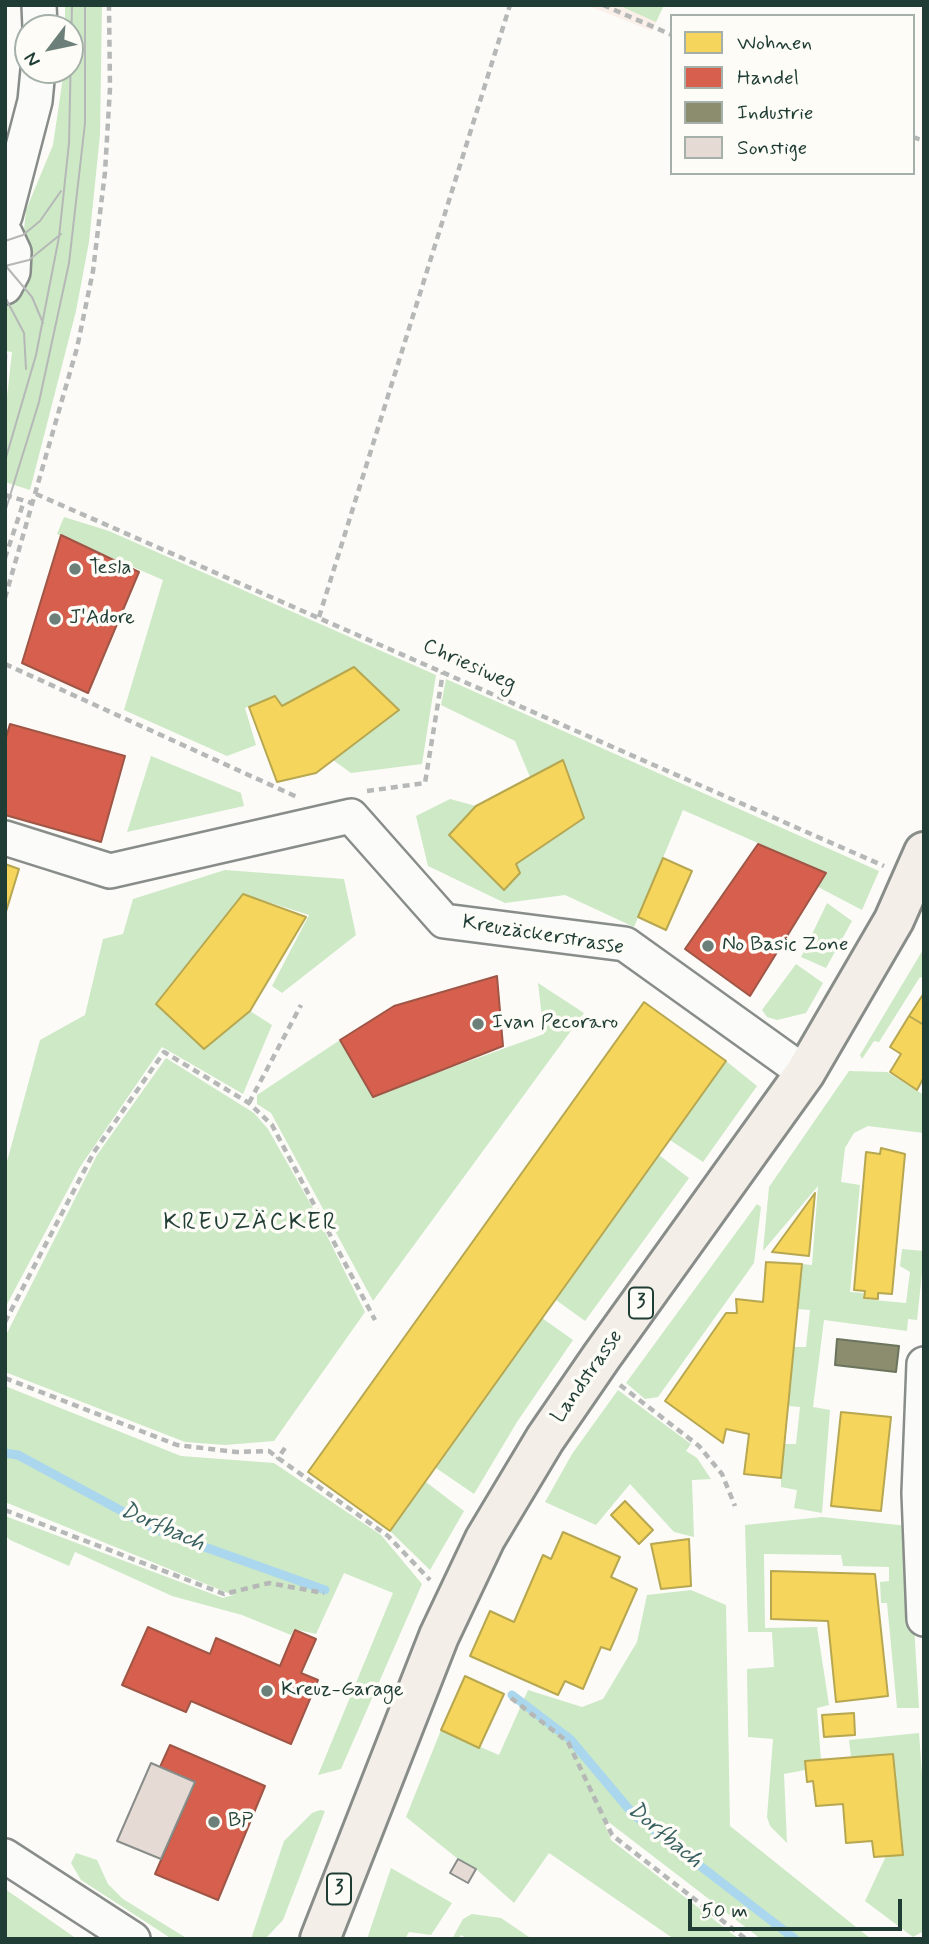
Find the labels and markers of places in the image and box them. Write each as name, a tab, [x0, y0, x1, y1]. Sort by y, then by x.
place label: Tesla	[89, 556, 132, 582]
marker: Tesla	[67, 561, 83, 577]
place label: J'Adore	[69, 606, 135, 632]
marker: J'Adore	[47, 611, 63, 627]
place label: No Basic Zone	[722, 933, 848, 959]
marker: No Basic Zone	[700, 938, 716, 954]
place label: Ivan Pecoraro	[492, 1011, 618, 1037]
marker: Ivan Pecoraro	[470, 1016, 486, 1032]
place label: Kreuz-Garage	[281, 1678, 404, 1704]
marker: Kreuz-Garage	[259, 1683, 275, 1699]
place label: BP	[228, 1809, 253, 1835]
marker: BP	[206, 1814, 222, 1830]

